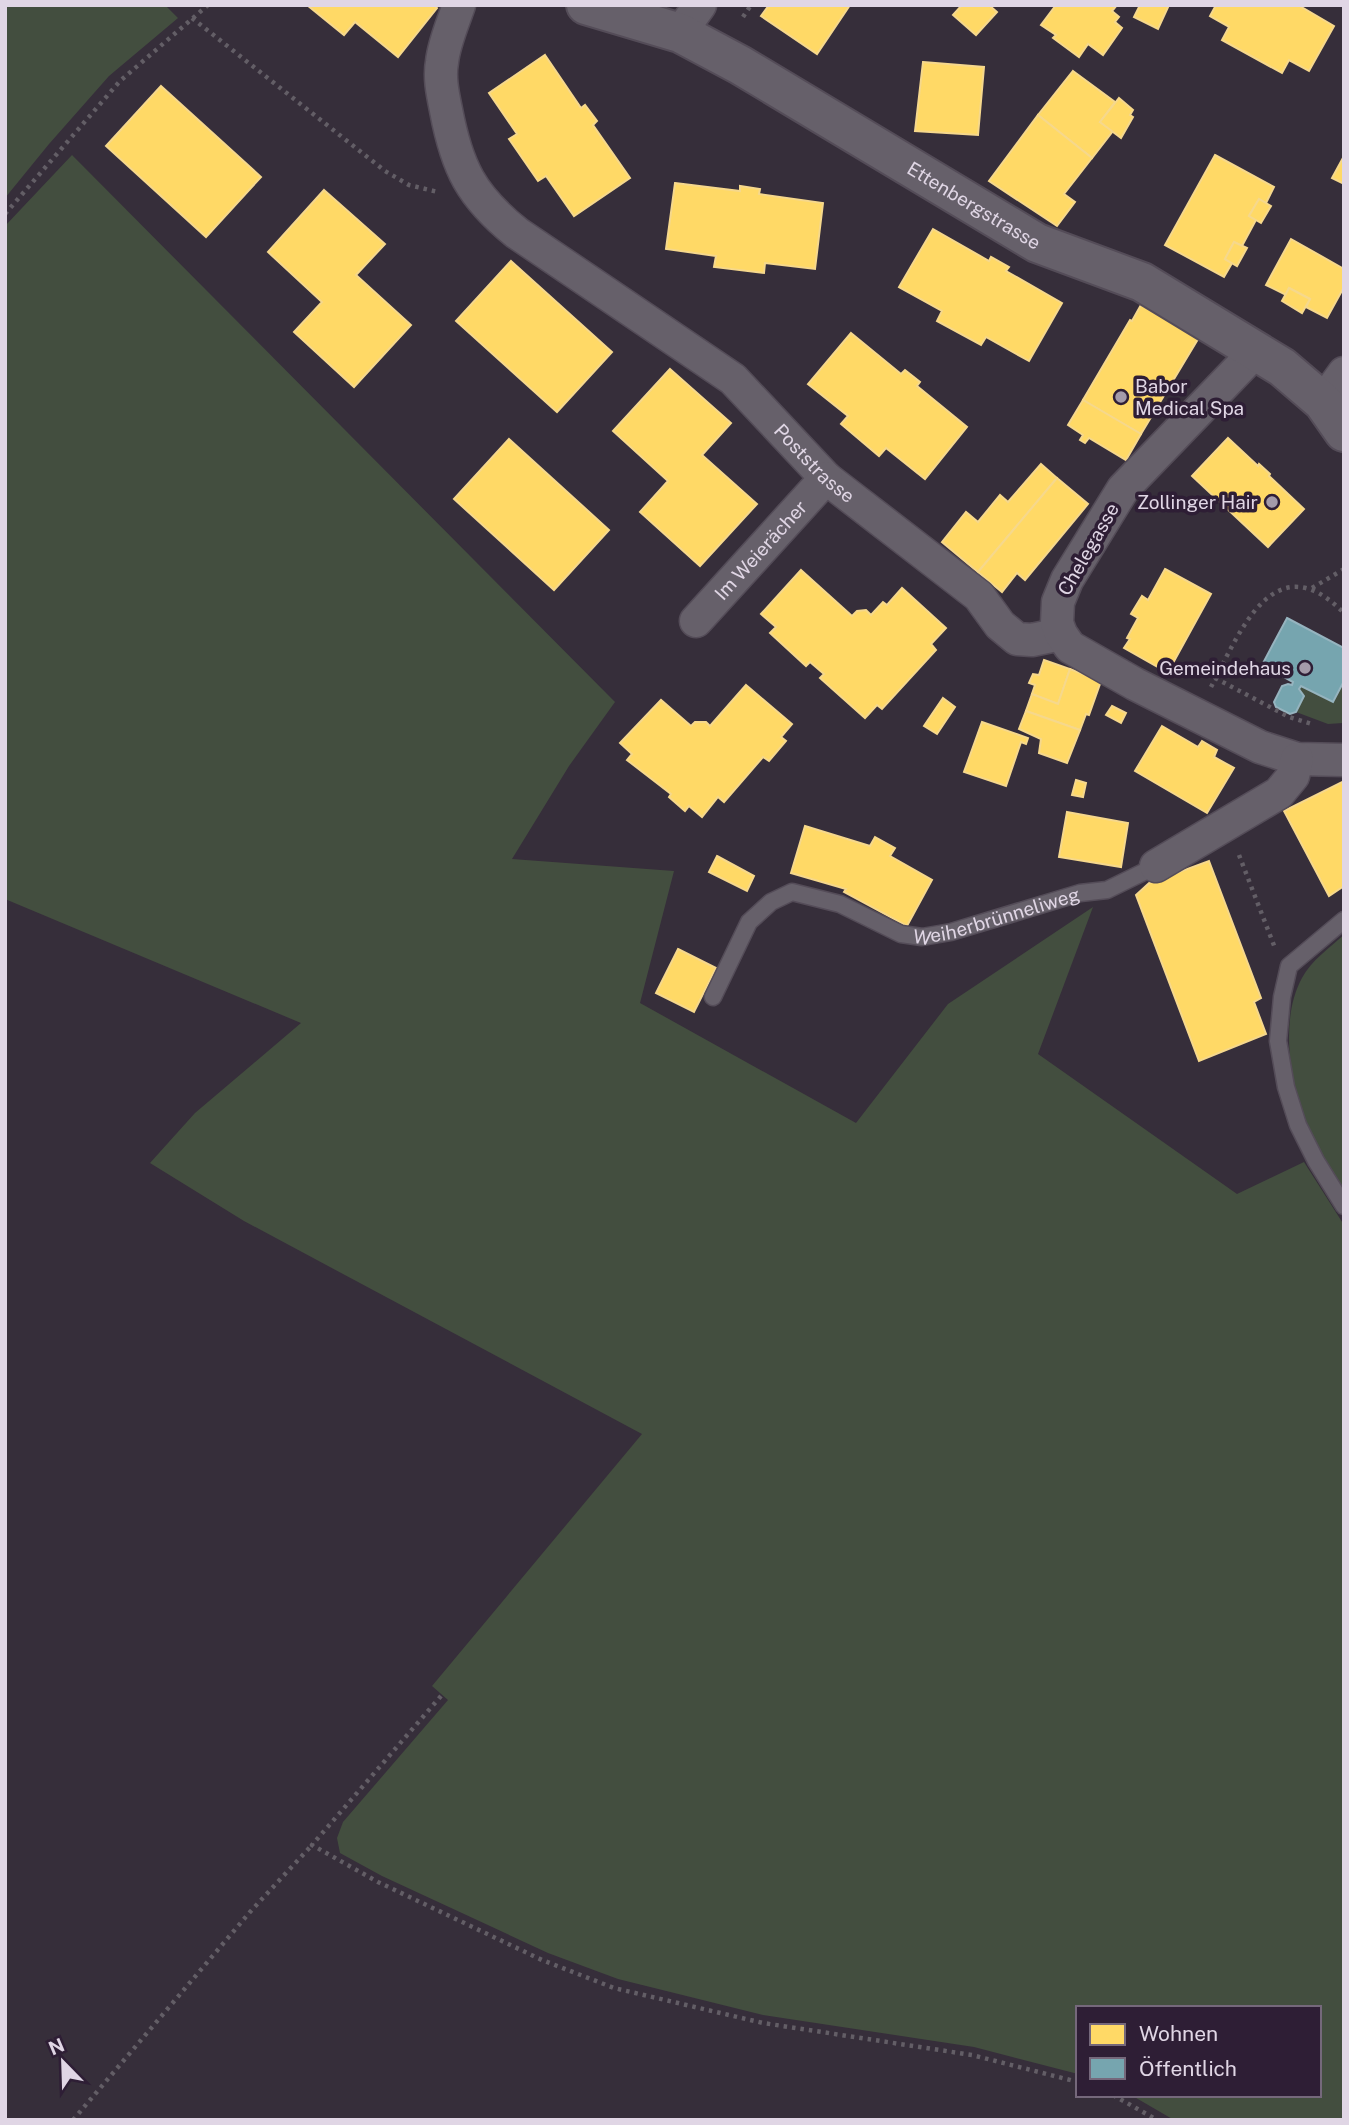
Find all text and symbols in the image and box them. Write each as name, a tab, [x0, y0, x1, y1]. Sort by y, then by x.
street label: Ettenbergstrasse	[903, 157, 1045, 254]
place label: Babor Medical Spa	[1135, 375, 1244, 419]
marker: Babor Medical Spa	[1113, 389, 1129, 405]
street label: Poststrasse	[770, 419, 859, 507]
place label: Zollinger Hair	[1137, 491, 1258, 513]
marker: Zollinger Hair	[1264, 494, 1280, 510]
street label: Im Weierächer	[710, 496, 811, 604]
street label: Chelegasse	[1053, 499, 1123, 599]
place label: Gemeindehaus	[1159, 657, 1291, 679]
marker: Gemeindehaus	[1297, 660, 1313, 676]
street label: Weiherbrünneliweg	[912, 883, 1082, 949]
legend	[1076, 2006, 1321, 2097]
text: Wohnen	[1139, 2021, 1218, 2046]
north arrow	[28, 2027, 98, 2097]
text: N	[45, 2033, 67, 2059]
text: Öffentlich	[1139, 2056, 1237, 2081]

